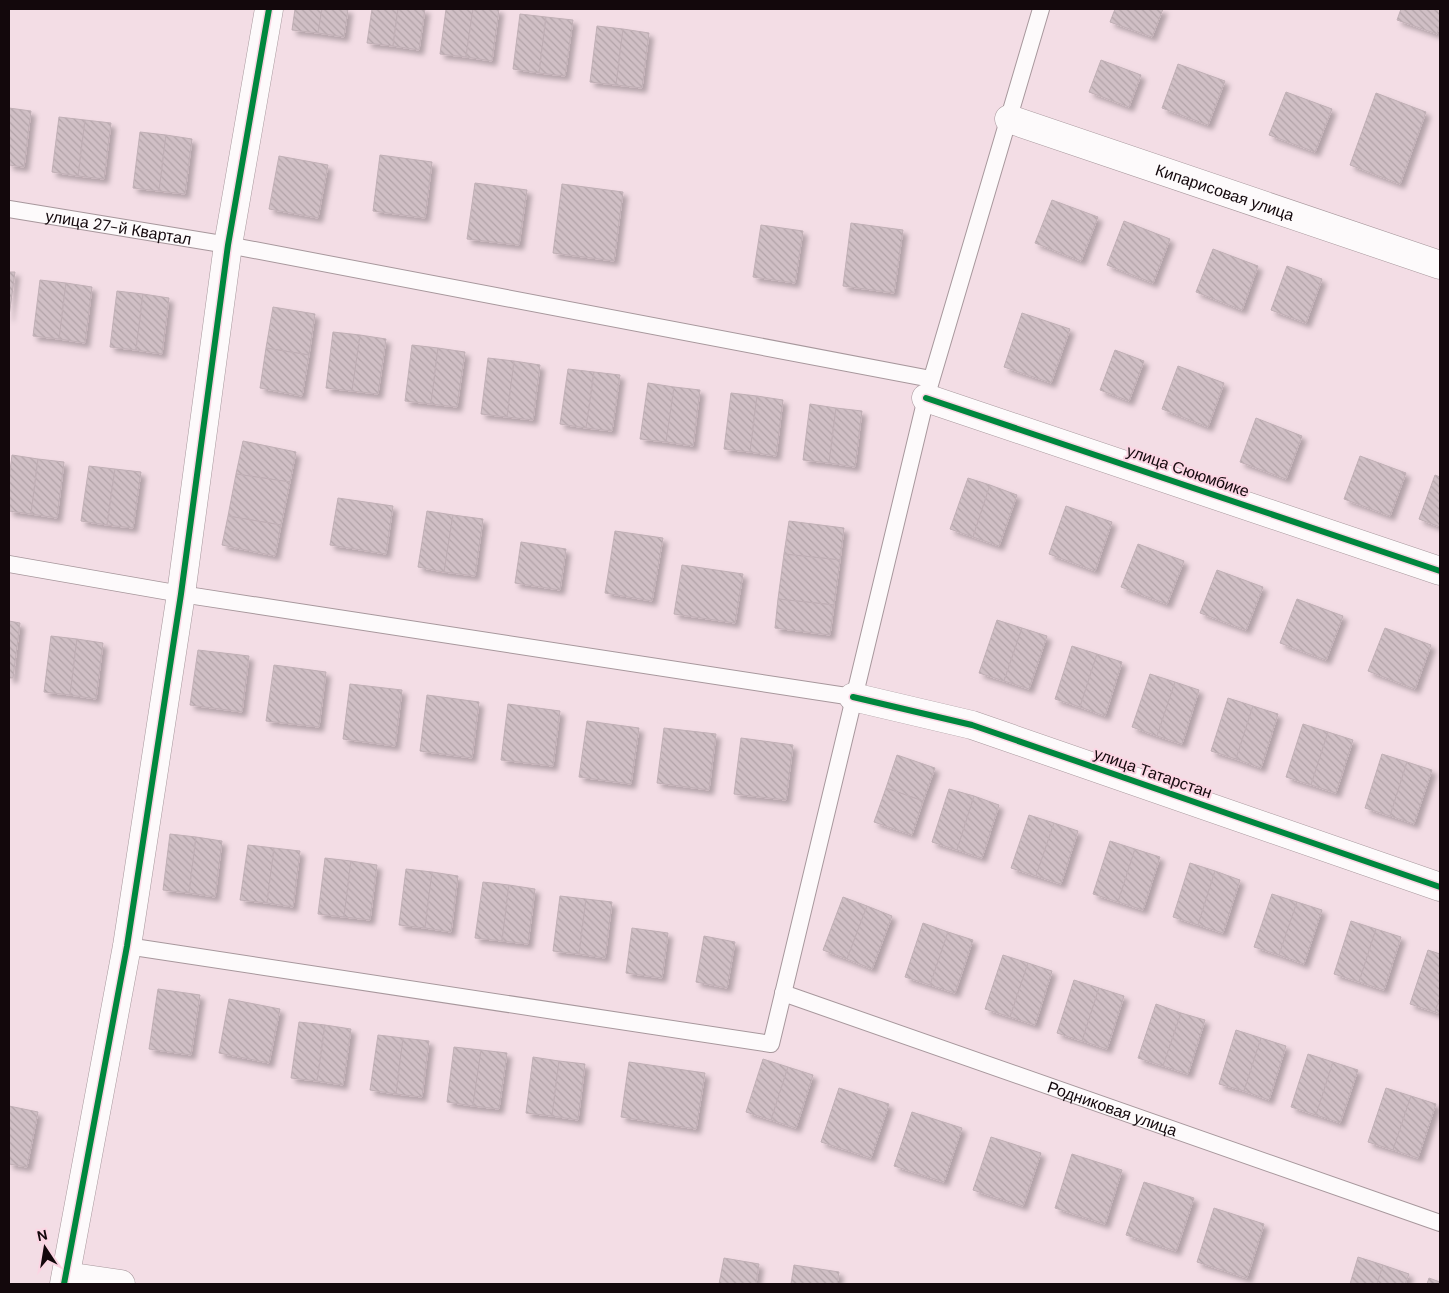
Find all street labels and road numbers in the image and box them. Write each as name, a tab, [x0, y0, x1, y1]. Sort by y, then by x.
street label: Кипарисовая улица	[1153, 159, 1297, 225]
street label: улица 27-й Квартал	[44, 205, 193, 249]
street label: улица Сююмбике	[1124, 440, 1252, 502]
street label: улица Татарстан	[1091, 743, 1215, 803]
street label: Родниковая улица	[1045, 1076, 1180, 1141]

